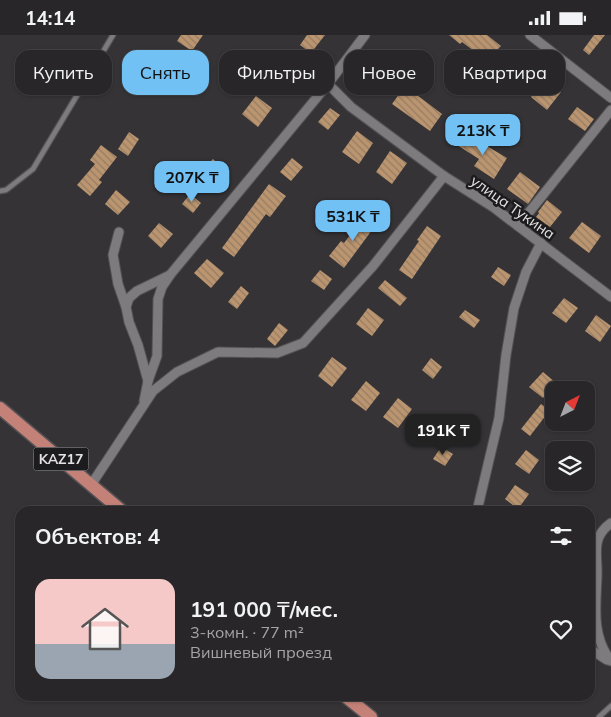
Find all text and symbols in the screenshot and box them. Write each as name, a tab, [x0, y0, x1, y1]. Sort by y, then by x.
text: 14:14	[25, 6, 75, 30]
chip: Купить	[15, 50, 112, 95]
chip: Снять	[122, 50, 209, 95]
chip: Фильтры	[219, 50, 334, 95]
chip: Новое	[344, 50, 434, 95]
chip: Квартира	[444, 50, 565, 95]
pin: 213K ₸	[442, 113, 524, 156]
text: 213K ₸	[456, 120, 510, 140]
pin: 207K ₸	[151, 161, 233, 203]
text: 207K ₸	[165, 167, 219, 187]
street label: улица Тукина	[467, 171, 559, 243]
pin: 531K ₸	[312, 199, 394, 242]
text: 531K ₸	[326, 206, 380, 226]
north arrow	[545, 381, 595, 431]
map controls	[545, 381, 595, 491]
pin: 191K ₸	[402, 413, 484, 456]
text: 191K ₸	[416, 420, 470, 440]
button: layers	[545, 441, 595, 491]
road number: KAZ17	[34, 447, 88, 471]
icon: filters	[547, 522, 575, 550]
text: Объектов: 4	[35, 523, 160, 549]
text: 191 000 ₸/мес.	[190, 596, 338, 622]
icon: home	[75, 599, 135, 659]
icon: heart	[547, 615, 575, 643]
text: 3-комн. · 77 m²	[190, 622, 304, 642]
text: Вишневый проезд	[190, 642, 332, 662]

